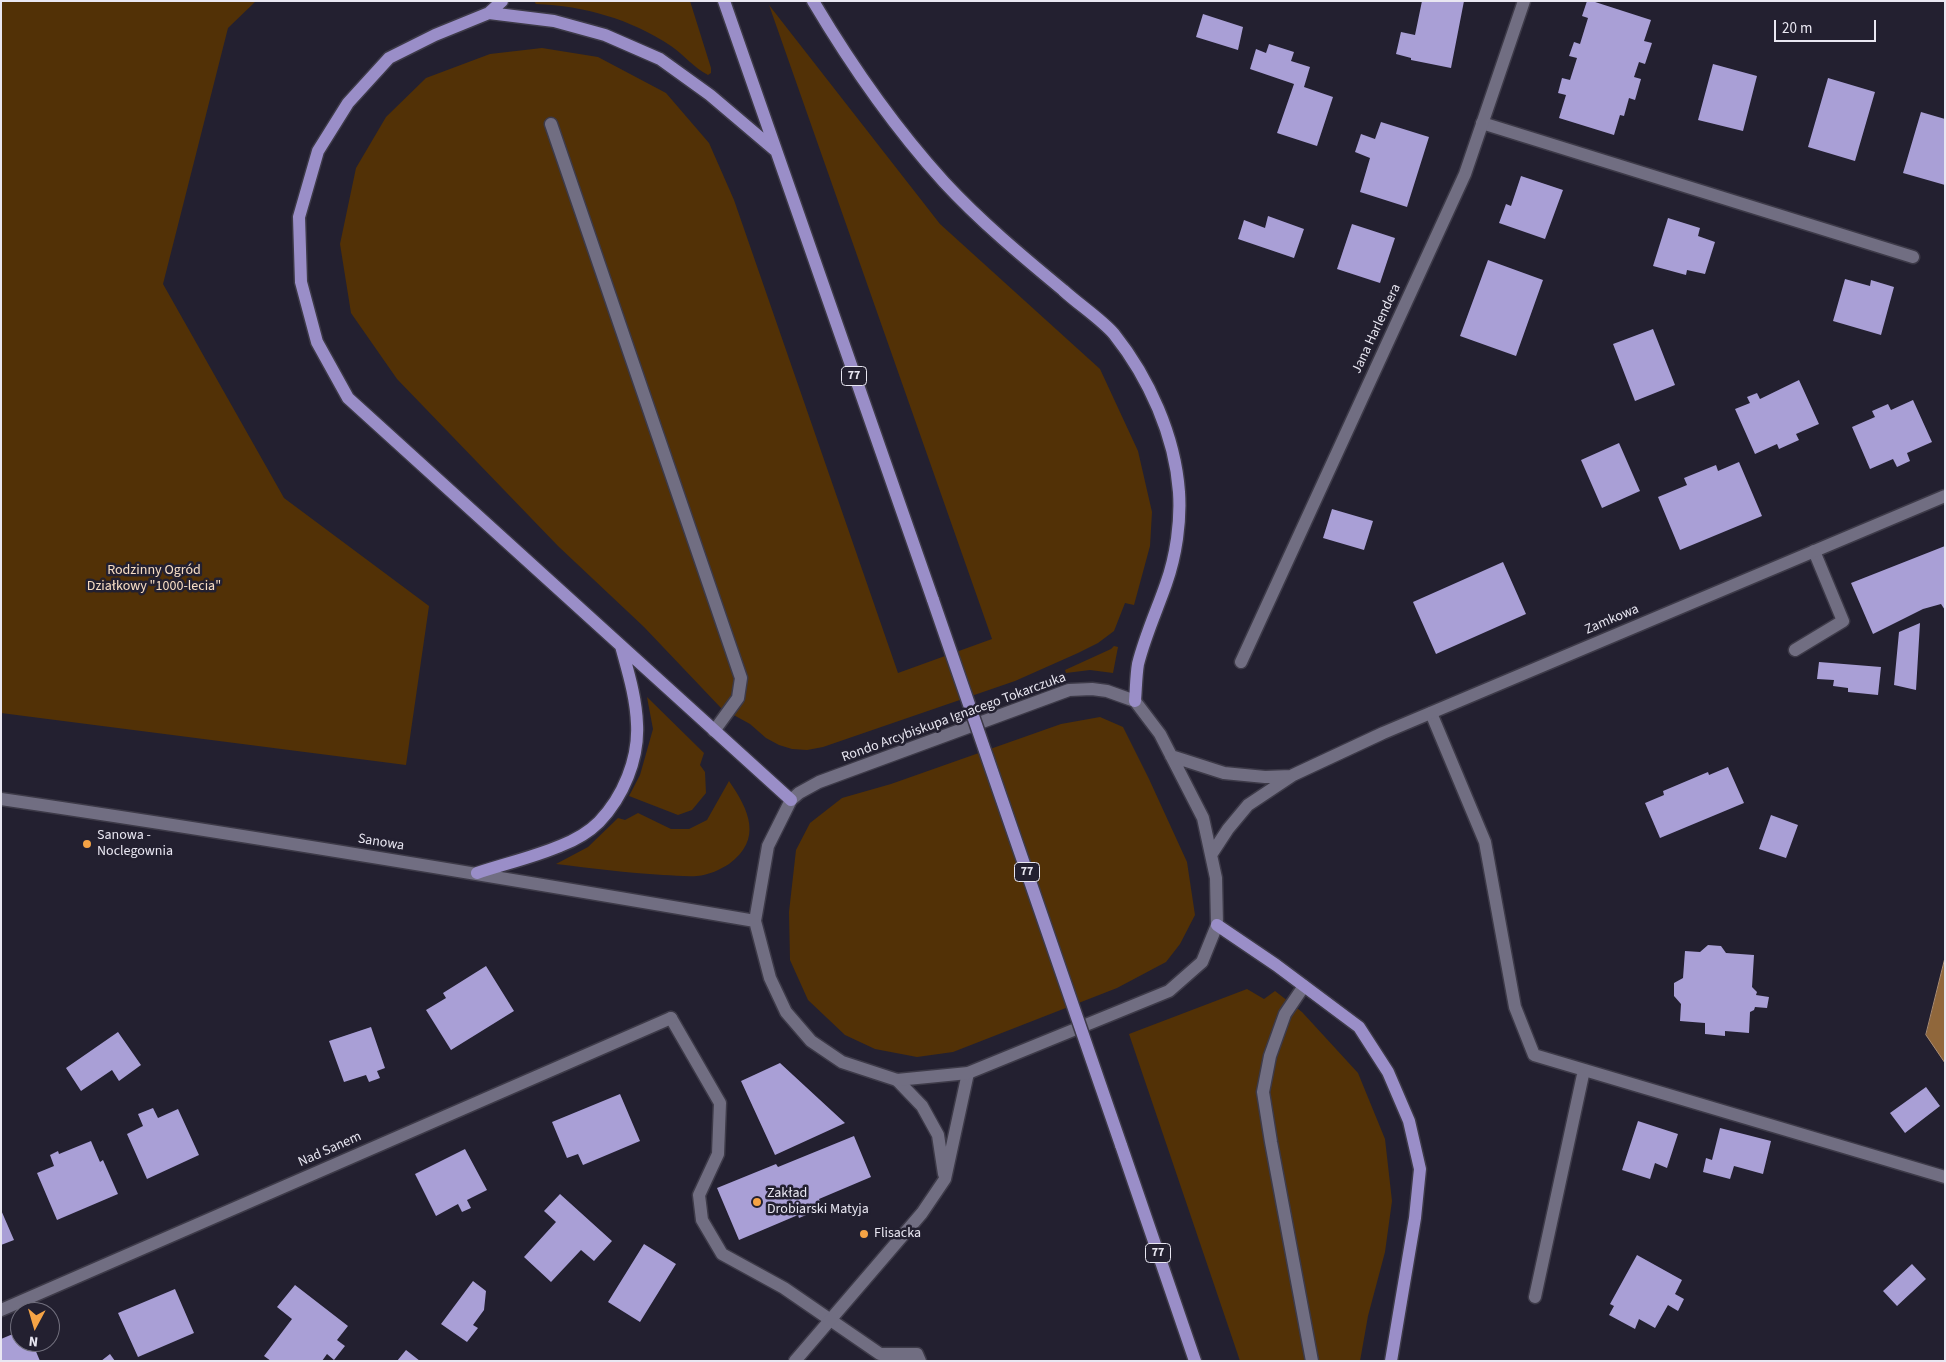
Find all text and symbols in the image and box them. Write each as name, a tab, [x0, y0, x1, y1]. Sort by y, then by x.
scale bar	[1776, 10, 1878, 42]
text: 20 m	[1782, 18, 1812, 39]
street label: Jana Harlendera	[1349, 282, 1405, 376]
road number: 77	[842, 366, 866, 386]
park label: Rodzinny Ogród Działkowy "1000-lecia"	[87, 563, 221, 596]
street label: Zamkowa	[1582, 601, 1642, 639]
street label: Rondo Arcybiskupa Ignacego Tokarczuka	[840, 670, 1068, 766]
place label: Sanowa - Noclegownia	[97, 828, 173, 860]
street label: Sanowa	[357, 831, 405, 855]
marker: Sanowa - Noclegownia	[81, 838, 93, 850]
road number: 77	[1014, 862, 1040, 882]
street label: Nad Sanem	[296, 1129, 364, 1171]
place label: Zakład Drobiarski Matyja	[767, 1186, 869, 1218]
marker: Zakład Drobiarski Matyja	[751, 1196, 763, 1208]
place label: Flisacka	[874, 1226, 921, 1242]
marker: Flisacka	[858, 1228, 870, 1240]
road number: 77	[1146, 1244, 1170, 1262]
north arrow	[10, 1302, 60, 1352]
text: N	[28, 1330, 39, 1351]

